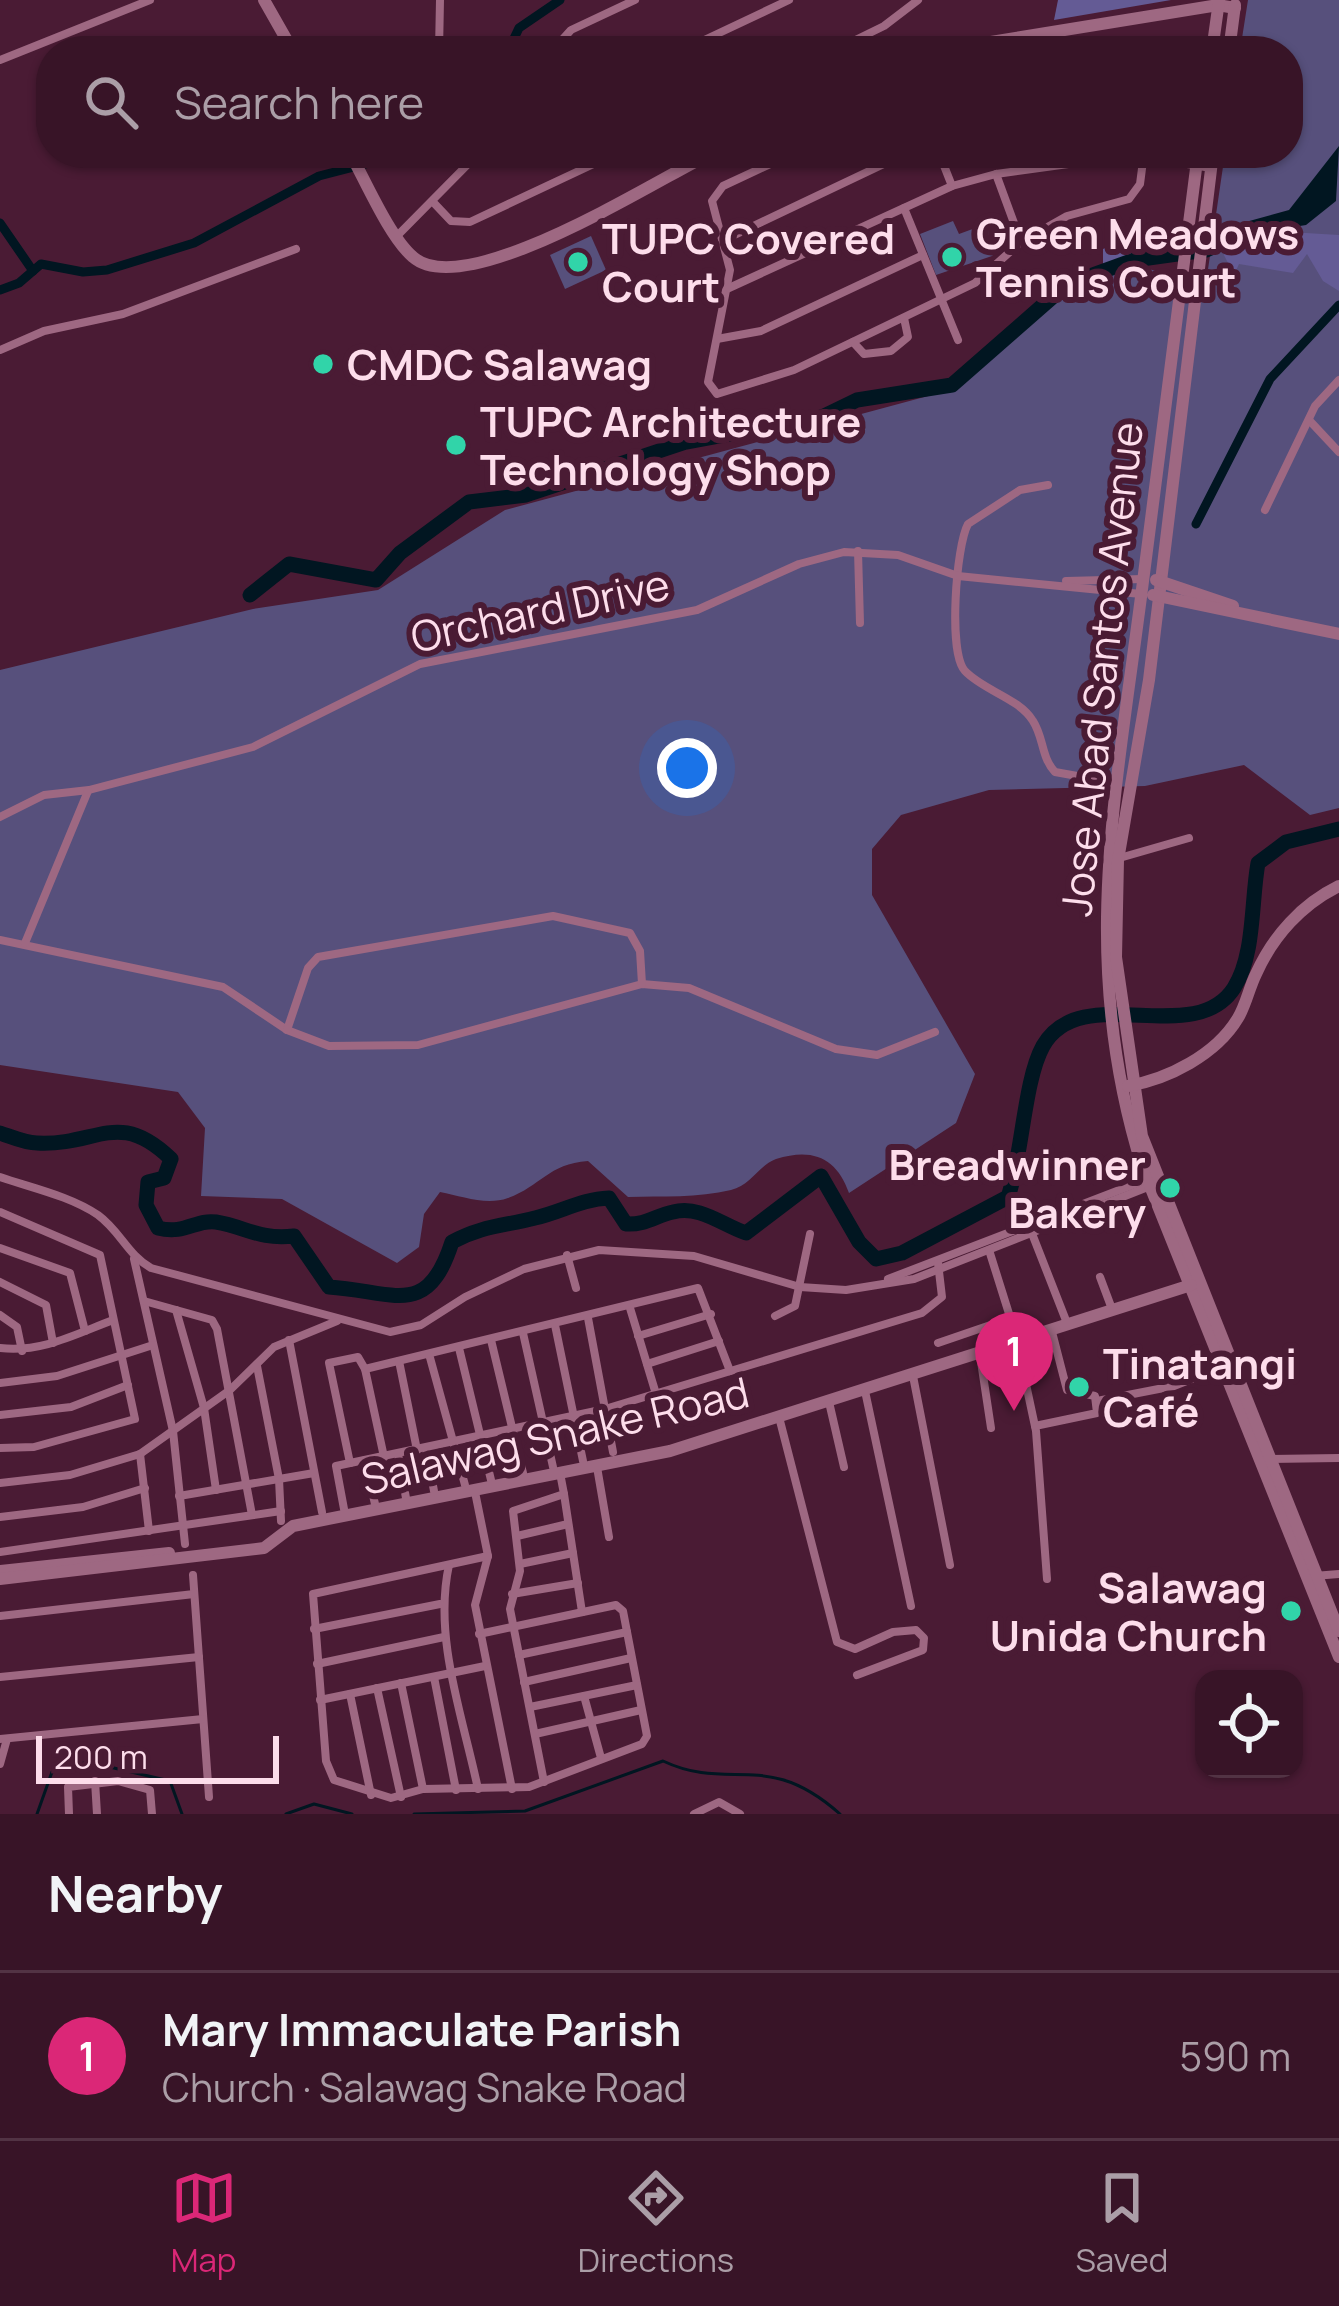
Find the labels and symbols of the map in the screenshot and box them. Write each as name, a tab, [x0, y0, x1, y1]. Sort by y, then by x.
place label: Green Meadows Tennis Court	[976, 204, 1299, 310]
place label: TUPC Covered Court	[602, 209, 895, 315]
marker: Green Meadows Tennis Court	[939, 244, 965, 270]
marker: TUPC Covered Court	[565, 249, 591, 275]
place label: CMDC Salawag	[347, 335, 652, 393]
marker: CMDC Salawag	[310, 351, 336, 377]
place label: TUPC Architecture Technology Shop	[480, 392, 861, 498]
street label: Jose Abad Santos Avenue	[1046, 419, 1156, 919]
marker: TUPC Architecture Technology Shop	[443, 432, 469, 458]
street label: Orchard Drive	[405, 554, 675, 666]
your location	[657, 738, 717, 798]
place label: Breadwinner Bakery	[888, 1135, 1146, 1241]
marker: Breadwinner Bakery	[1157, 1175, 1183, 1201]
pin: 1	[975, 1312, 1053, 1411]
place label: Tinatangi Café	[1103, 1334, 1297, 1440]
street label: Salawag Snake Road	[355, 1362, 755, 1508]
marker: Tinatangi Café	[1066, 1374, 1092, 1400]
place label: Salawag Unida Church	[990, 1558, 1267, 1664]
marker: Salawag Unida Church	[1278, 1598, 1304, 1624]
scale bar	[36, 1730, 279, 1783]

